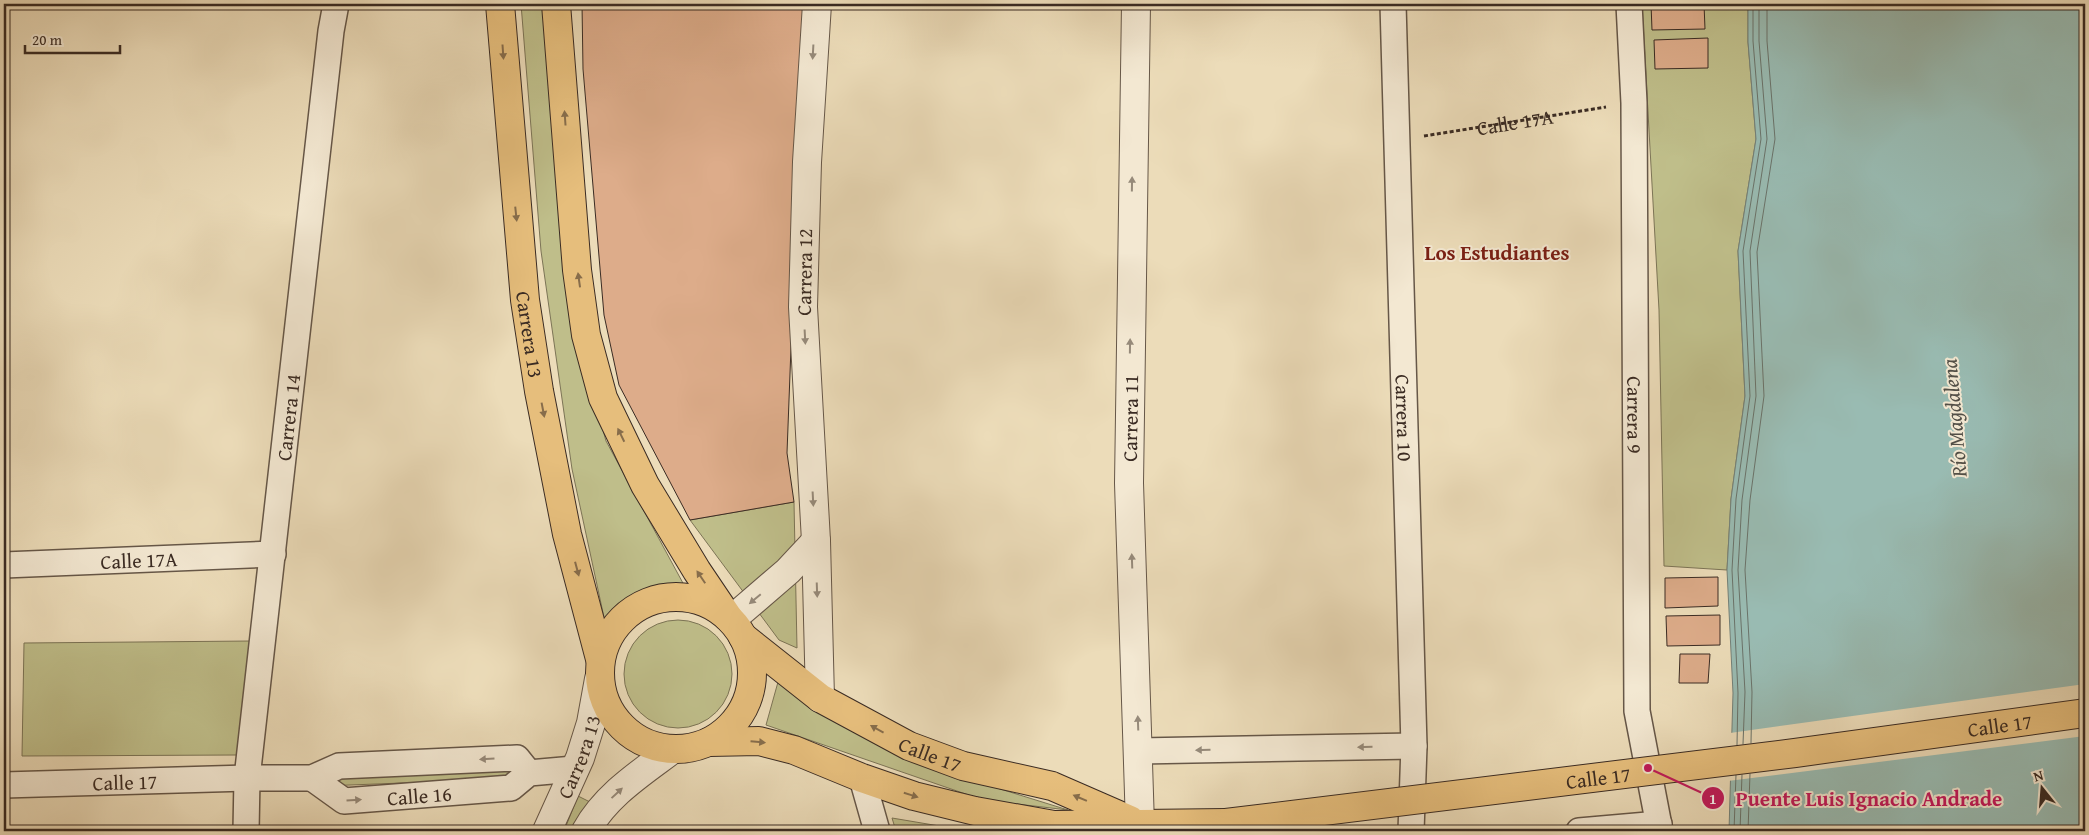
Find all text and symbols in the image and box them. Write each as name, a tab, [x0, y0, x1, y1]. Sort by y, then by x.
scale bar	[25, 22, 120, 54]
text: 20 m	[32, 29, 63, 50]
one-way arrow	[500, 45, 508, 61]
one-way arrow	[808, 45, 816, 61]
street label: Calle 17A	[1475, 101, 1555, 142]
one-way arrow	[561, 110, 569, 126]
one-way arrow	[1128, 175, 1136, 191]
one-way arrow	[512, 207, 520, 223]
street label: Carrera 12	[789, 228, 819, 316]
district label: Los Estudiantes	[1424, 237, 1570, 268]
one-way arrow	[574, 272, 582, 288]
street label: Carrera 13	[510, 290, 551, 380]
one-way arrow	[801, 329, 809, 345]
one-way arrow	[1127, 338, 1135, 354]
water label: Río Magdalena	[1933, 357, 1975, 479]
street label: Carrera 14	[268, 372, 307, 462]
street label: Carrera 11	[1115, 374, 1145, 462]
street label: Carrera 10	[1389, 374, 1420, 462]
street label: Carrera 9	[1621, 376, 1650, 454]
one-way arrow	[539, 402, 547, 417]
one-way arrow	[617, 428, 625, 443]
one-way arrow	[810, 492, 818, 508]
street label: Calle 17A	[100, 543, 178, 576]
one-way arrow	[1128, 553, 1136, 569]
one-way arrow	[573, 561, 581, 576]
one-way arrow	[696, 570, 706, 583]
one-way arrow	[813, 582, 821, 598]
one-way arrow	[750, 593, 762, 605]
street label: Calle 17	[1966, 706, 2034, 744]
street label: Carrera 13	[549, 713, 607, 803]
one-way arrow	[1134, 715, 1142, 731]
one-way arrow	[870, 725, 885, 733]
street label: Calle 17	[894, 729, 966, 779]
one-way arrow	[750, 739, 766, 747]
one-way arrow	[1357, 743, 1373, 751]
one-way arrow	[1194, 746, 1210, 754]
one-way arrow	[479, 756, 495, 764]
street label: Calle 17	[1564, 759, 1632, 796]
north arrow	[2016, 762, 2066, 812]
text: N	[2031, 764, 2046, 786]
street label: Calle 17	[92, 766, 158, 797]
street label: Calle 16	[386, 778, 453, 812]
callout: Puente Luis Ignacio Andrade	[1700, 780, 2012, 816]
text: Puente Luis Ignacio Andrade	[1736, 783, 2002, 814]
one-way arrow	[610, 787, 622, 799]
text: 1	[1709, 788, 1717, 809]
one-way arrow	[903, 791, 918, 799]
one-way arrow	[1073, 794, 1087, 802]
one-way arrow	[346, 796, 362, 804]

